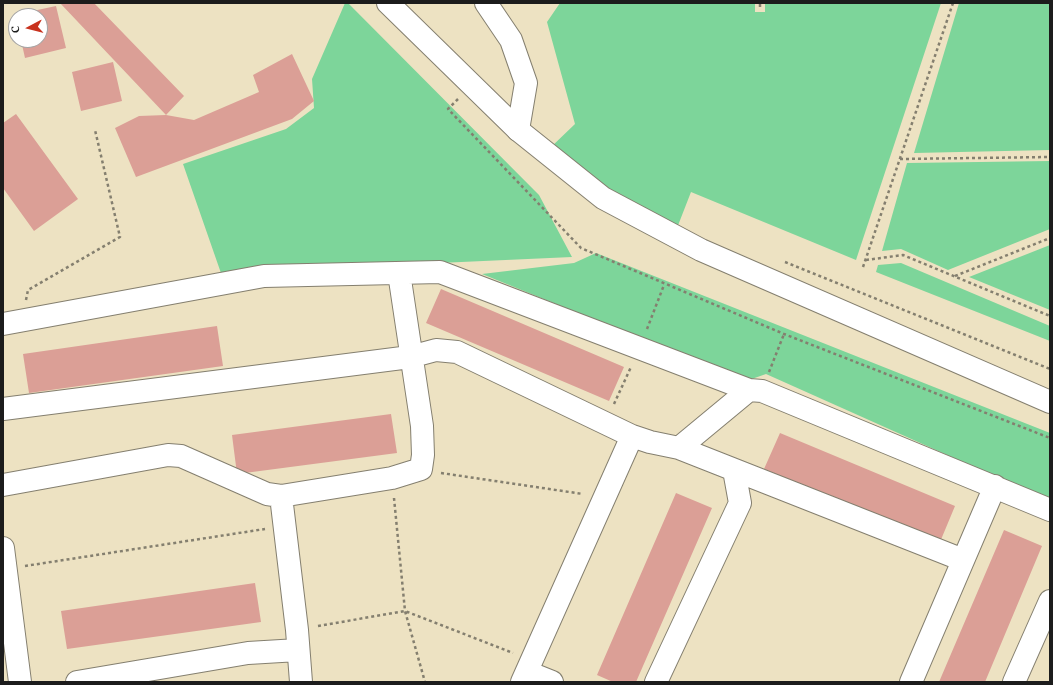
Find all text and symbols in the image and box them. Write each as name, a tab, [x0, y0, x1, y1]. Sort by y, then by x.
north arrow	[8, 8, 48, 48]
text: С	[9, 25, 24, 34]

